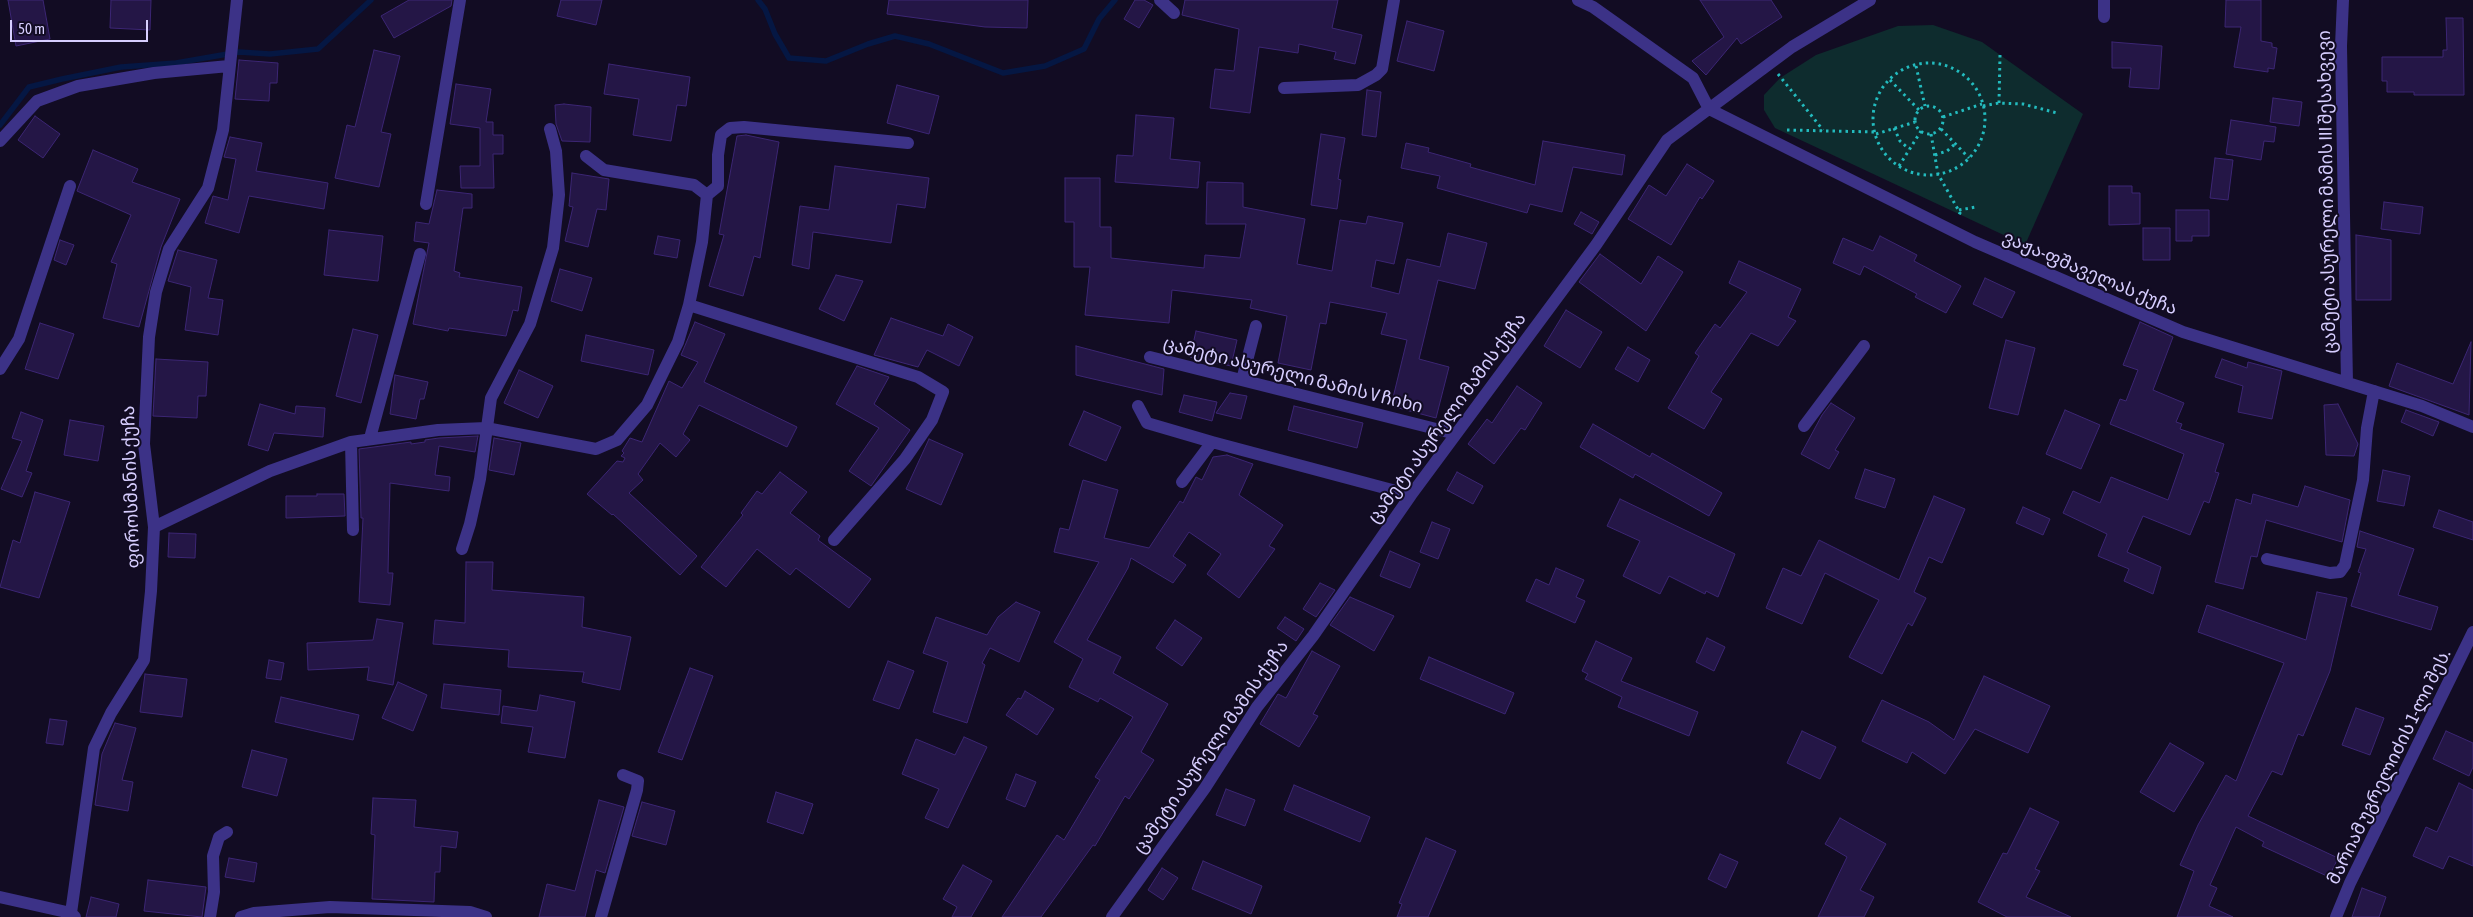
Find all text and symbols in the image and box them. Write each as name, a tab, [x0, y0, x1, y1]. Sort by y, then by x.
scale bar	[12, 10, 150, 42]
text: 50 m	[18, 20, 45, 37]
street label: ცამეტი ასურელი მამის III შესახვევი	[2313, 30, 2341, 354]
street label: ვაჟა-ფშაველას ქუჩა	[2000, 226, 2180, 320]
street label: ცამეტი ასურელი მამის ქუჩა	[1363, 308, 1531, 528]
street label: ცამეტი ასურელი მამის V ჩიხი	[1161, 332, 1425, 418]
street label: ფიროსმანის ქუჩა	[117, 405, 145, 569]
street label: ცამეტი ასურელი მამის ქუჩა	[1129, 636, 1293, 858]
street label: მარიამ უგრელიძის 1-ლი შეს.	[2323, 646, 2455, 888]

